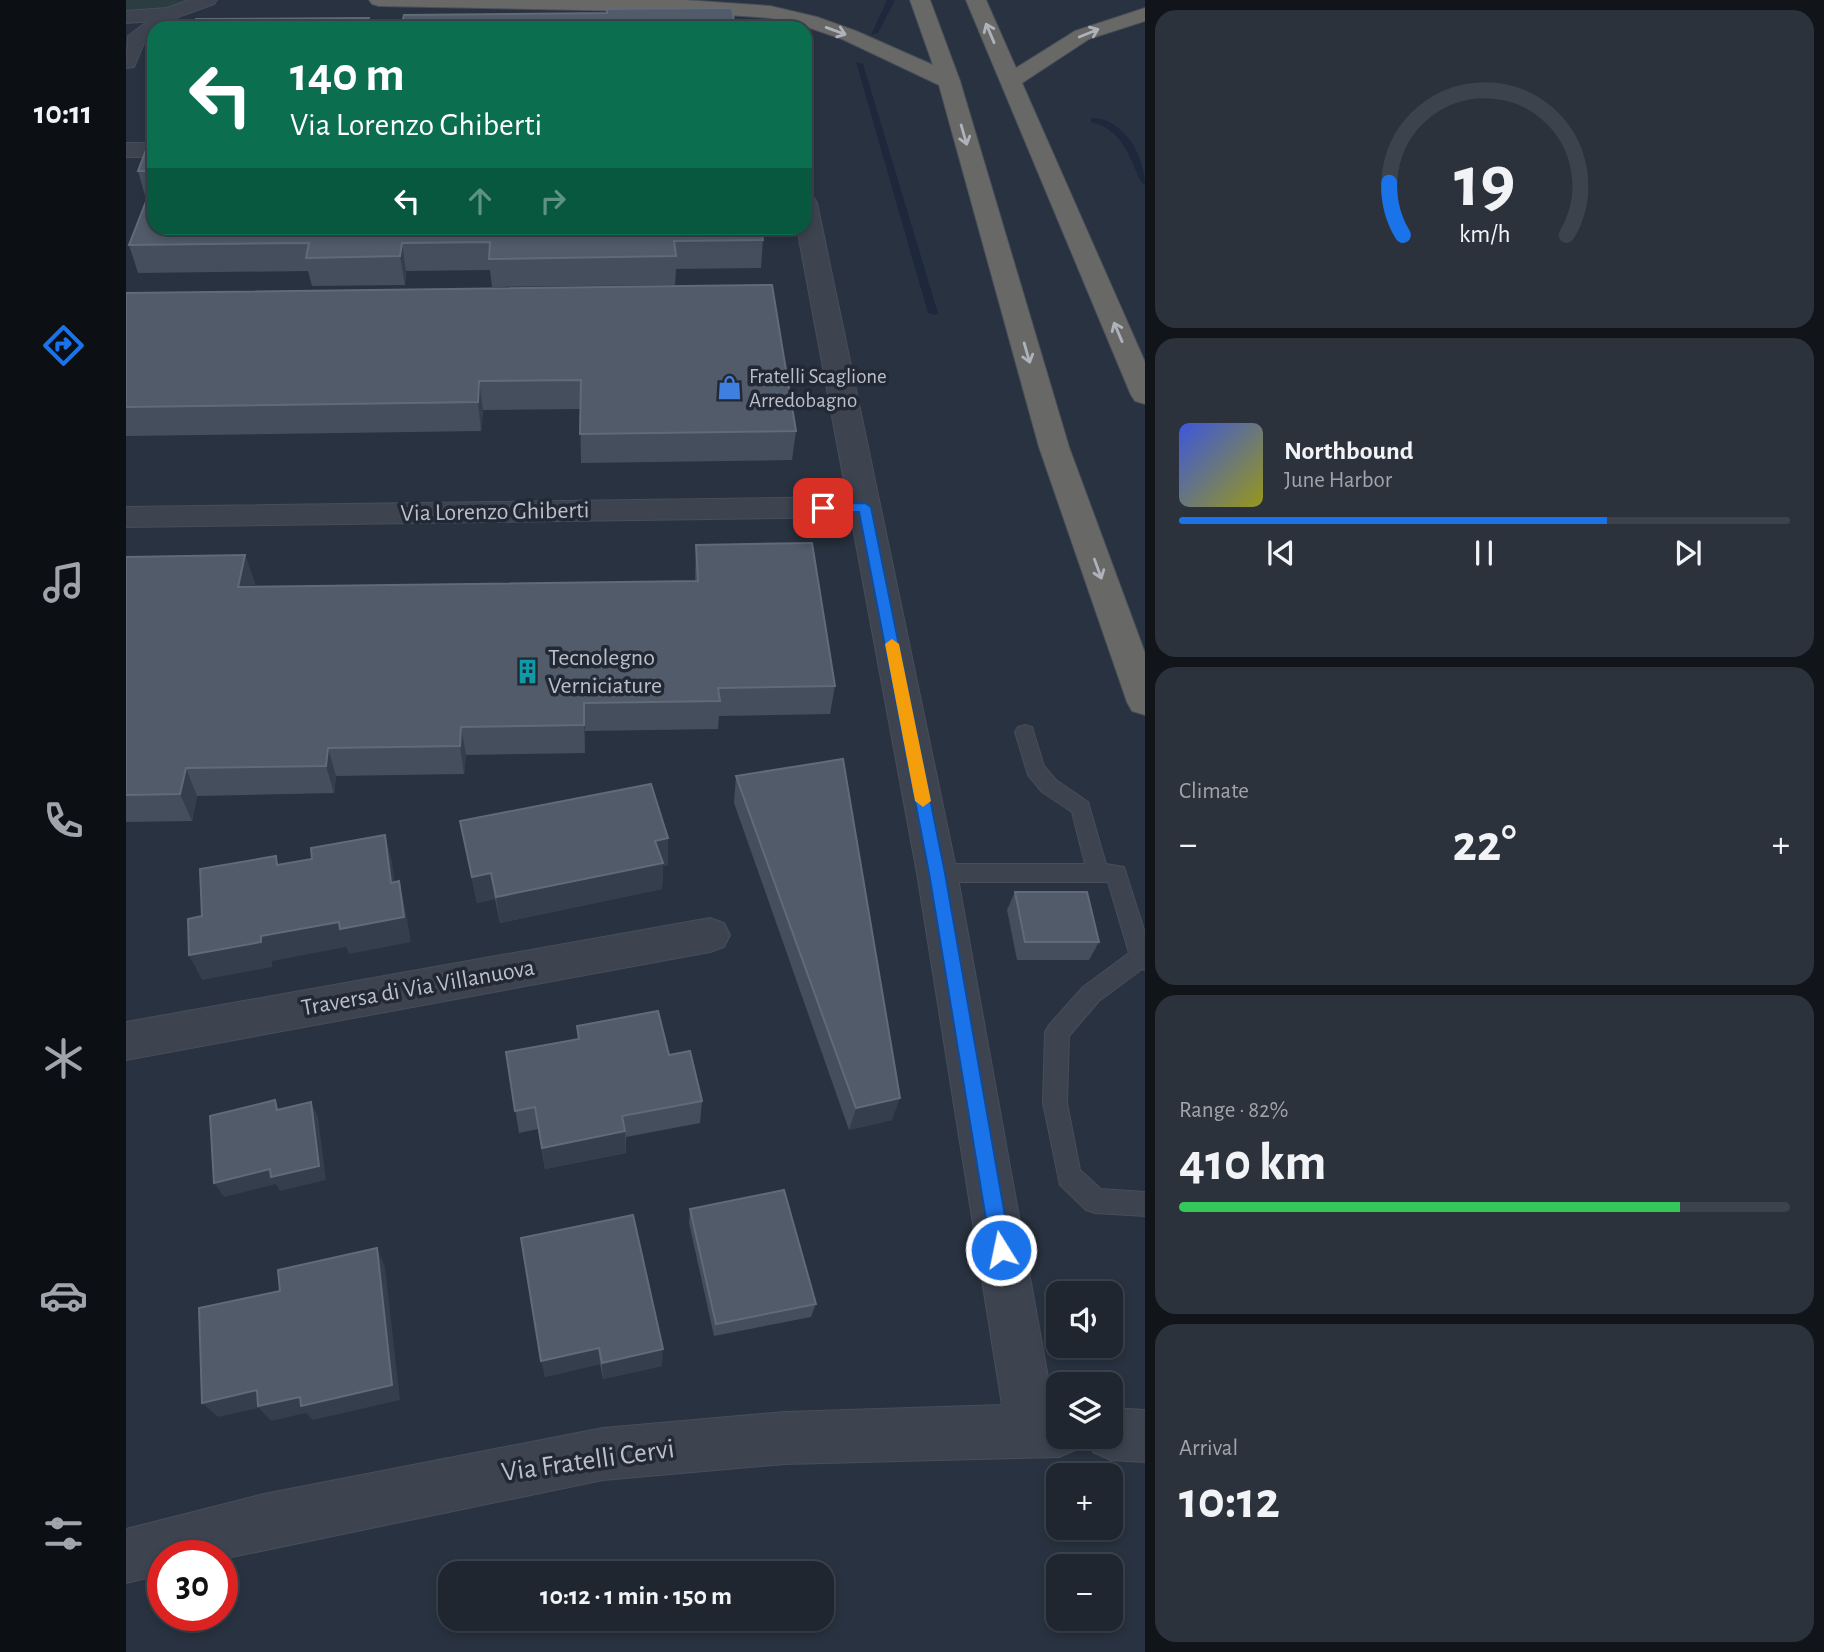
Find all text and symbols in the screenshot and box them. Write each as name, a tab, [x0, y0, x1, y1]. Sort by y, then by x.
one-way arrow	[983, 23, 996, 44]
one-way arrow	[825, 25, 847, 38]
one-way arrow	[1078, 25, 1100, 38]
icon: left	[175, 49, 266, 140]
text: 140 m	[290, 51, 405, 100]
text: 10:11	[34, 97, 92, 129]
text: Via Lorenzo Ghiberti	[290, 109, 542, 141]
one-way arrow	[959, 123, 972, 145]
text: 19	[1454, 148, 1515, 221]
icon: left	[388, 182, 426, 220]
icon: ahead	[461, 182, 499, 220]
icon: right	[534, 182, 572, 220]
text: km/h	[1459, 222, 1510, 247]
icon: directions	[39, 321, 88, 370]
one-way arrow	[1111, 322, 1124, 343]
one-way arrow	[1022, 342, 1035, 364]
place label: Fratelli Scaglione Arredobagno	[749, 366, 887, 411]
shop icon: Fratelli Scaglione Arredobagno	[715, 374, 743, 402]
text: Northbound	[1284, 438, 1413, 464]
text: June Harbor	[1284, 469, 1392, 492]
pin	[793, 478, 853, 538]
icon: arrive	[804, 489, 842, 527]
street label: Via Lorenzo Ghiberti	[400, 498, 590, 526]
icon: previous	[1262, 534, 1300, 572]
icon: pause	[1465, 534, 1503, 572]
icon: next	[1669, 534, 1707, 572]
icon: music	[39, 558, 88, 607]
one-way arrow	[1093, 558, 1105, 580]
place label: Tecnolegno Verniciature	[548, 646, 662, 698]
building icon: Tecnolegno Verniciature	[514, 658, 542, 686]
text: Climate	[1179, 780, 1249, 803]
icon: phone	[39, 796, 88, 845]
text: 22°	[1452, 818, 1517, 870]
text: −	[1179, 826, 1197, 864]
text: +	[1772, 826, 1790, 864]
street label: Traversa di Via Villanuova	[299, 956, 537, 1020]
icon: climate	[39, 1034, 88, 1083]
text: Range · 82%	[1179, 1099, 1289, 1122]
text: 410 km	[1179, 1137, 1327, 1189]
position arrow	[964, 1213, 1038, 1287]
icon: car	[39, 1271, 88, 1320]
map controls	[1046, 1281, 1123, 1631]
button: sound	[1046, 1281, 1123, 1358]
button: layers	[1046, 1372, 1123, 1449]
street label: Via Fratelli Cervi	[500, 1435, 676, 1487]
text: Arrival	[1179, 1437, 1238, 1460]
button: +	[1046, 1463, 1123, 1540]
text: 10:12	[1179, 1475, 1280, 1527]
icon: filters	[39, 1509, 88, 1558]
speed limit sign: 30	[147, 1540, 238, 1631]
button: −	[1046, 1554, 1123, 1631]
text: 10:12 · 1 min · 150 m	[540, 1583, 732, 1609]

